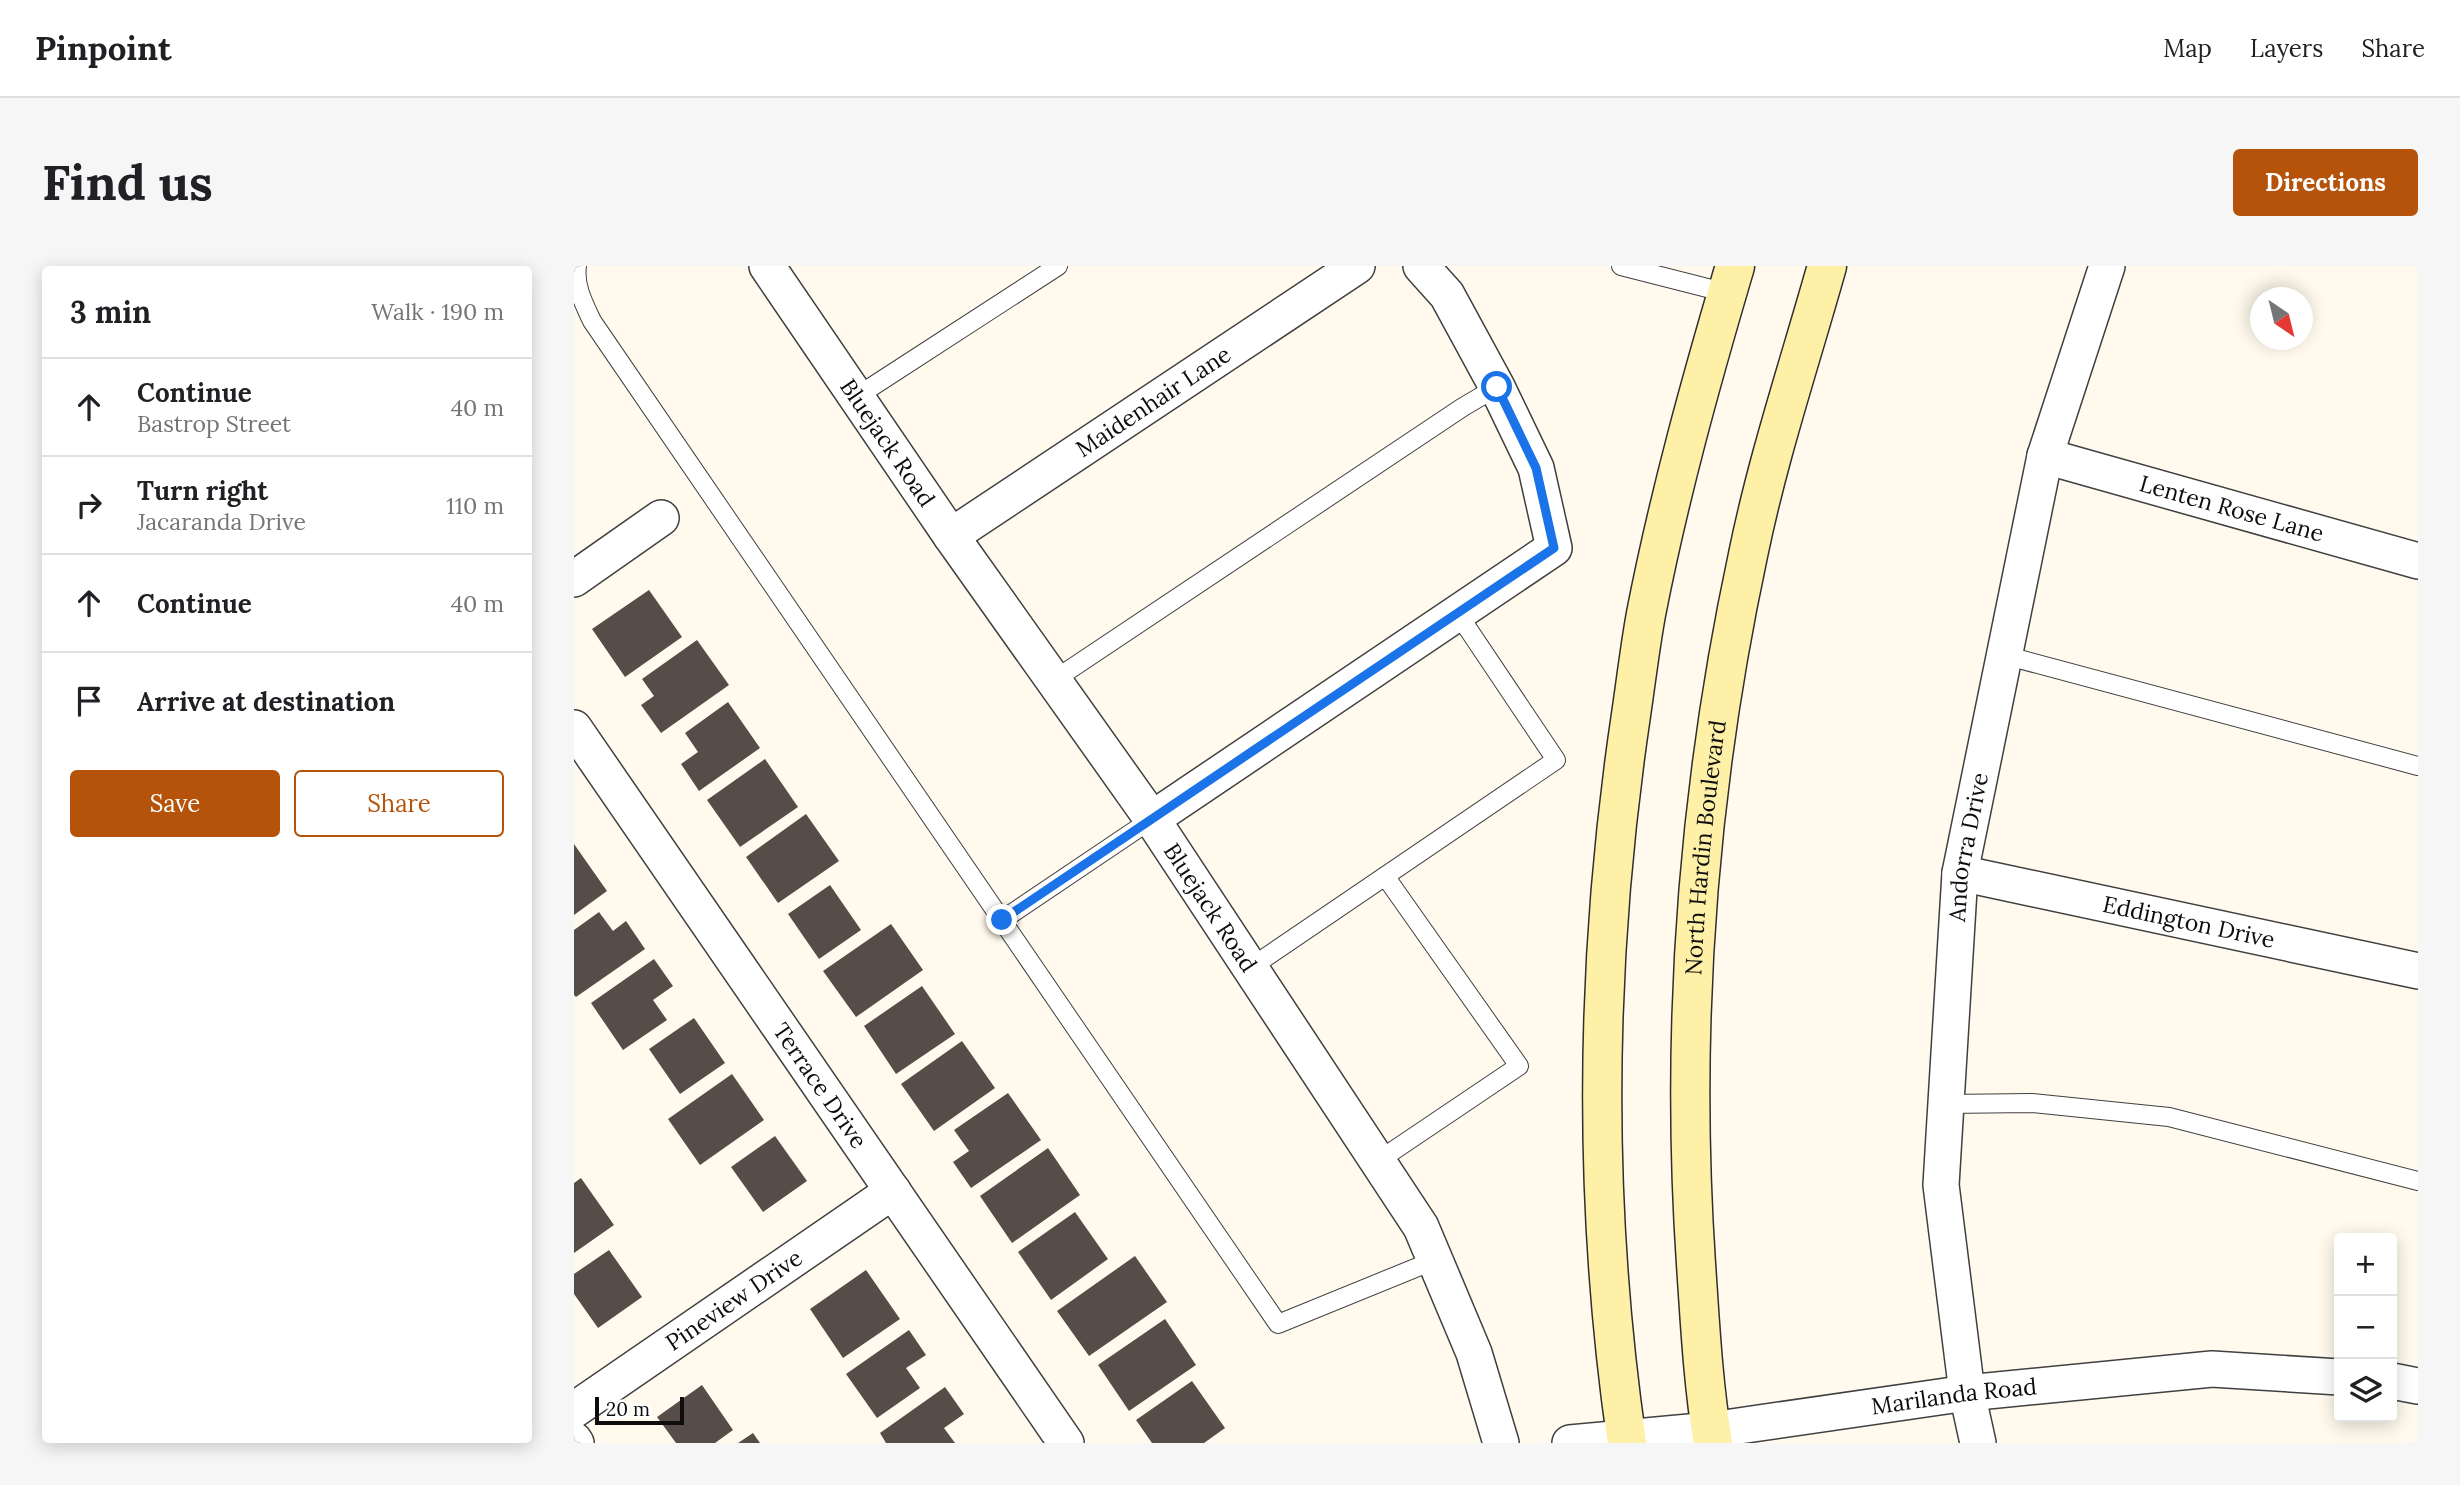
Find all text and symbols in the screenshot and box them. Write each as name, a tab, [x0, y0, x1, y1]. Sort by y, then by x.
text: Pinpoint	[35, 27, 172, 69]
text: Map	[2163, 33, 2212, 64]
text: Layers	[2250, 33, 2323, 64]
text: Share	[2361, 33, 2425, 64]
button: Directions	[2233, 149, 2418, 216]
text: Find us	[42, 151, 213, 213]
north arrow	[2250, 287, 2313, 350]
text: 3 min	[70, 293, 151, 331]
text: Walk · 190 m	[371, 297, 504, 326]
street label: Maidenhair Lane	[1070, 339, 1236, 463]
route start	[1481, 371, 1512, 402]
street label: Bluejack Road	[834, 373, 942, 512]
text: Continue	[137, 376, 252, 409]
icon: ahead	[70, 388, 108, 426]
text: 40 m	[451, 393, 504, 422]
text: Bastrop Street	[137, 409, 291, 438]
street label: Lenten Rose Lane	[2136, 468, 2327, 548]
text: Turn right	[137, 474, 268, 507]
icon: right	[70, 486, 108, 524]
text: 110 m	[446, 491, 504, 520]
text: Jacaranda Drive	[137, 507, 306, 536]
icon: ahead	[70, 584, 108, 622]
text: Continue	[137, 587, 252, 620]
text: 40 m	[451, 589, 504, 618]
icon: arrive	[70, 682, 108, 720]
text: Arrive at destination	[137, 685, 395, 718]
street label: North Hardin Boulevard	[1678, 718, 1732, 976]
button: Save	[70, 770, 280, 837]
button: Share	[294, 770, 504, 837]
street label: Andorra Drive	[1942, 770, 1994, 924]
street label: Bluejack Road	[1158, 837, 1264, 978]
street label: Eddington Drive	[2100, 889, 2278, 954]
route end	[986, 904, 1017, 935]
street label: Terrace Drive	[767, 1017, 874, 1154]
map controls	[2334, 1233, 2397, 1422]
button: +	[2334, 1233, 2397, 1296]
street label: Pineview Drive	[660, 1243, 808, 1357]
button: −	[2334, 1296, 2397, 1359]
button: layers	[2334, 1359, 2397, 1422]
street label: Marilanda Road	[1869, 1371, 2038, 1421]
scale bar	[595, 1394, 684, 1426]
text: 20 m	[606, 1397, 650, 1421]

